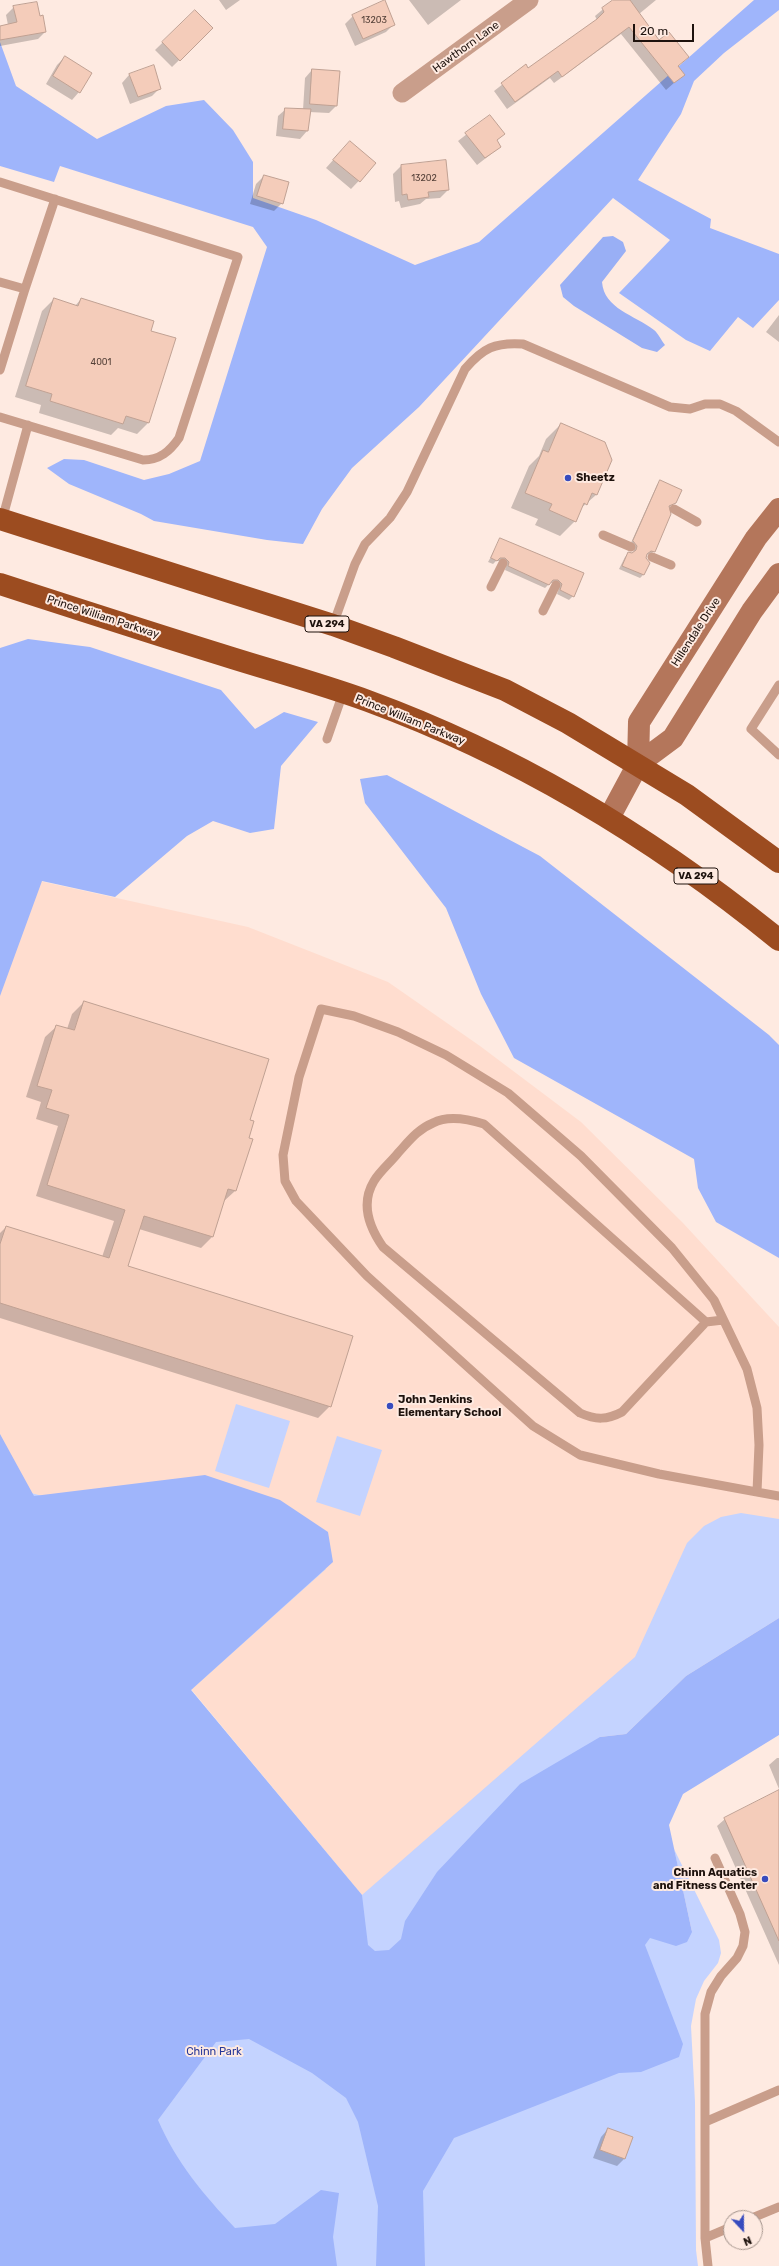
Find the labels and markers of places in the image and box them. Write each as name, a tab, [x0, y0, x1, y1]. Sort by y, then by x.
place label: Sheetz	[576, 471, 615, 485]
marker: Sheetz	[563, 473, 573, 483]
place label: John Jenkins Elementary School	[398, 1393, 501, 1419]
marker: John Jenkins Elementary School	[385, 1401, 395, 1411]
place label: Chinn Aquatics and Fitness Center	[653, 1866, 757, 1892]
marker: Chinn Aquatics and Fitness Center	[760, 1874, 770, 1884]

